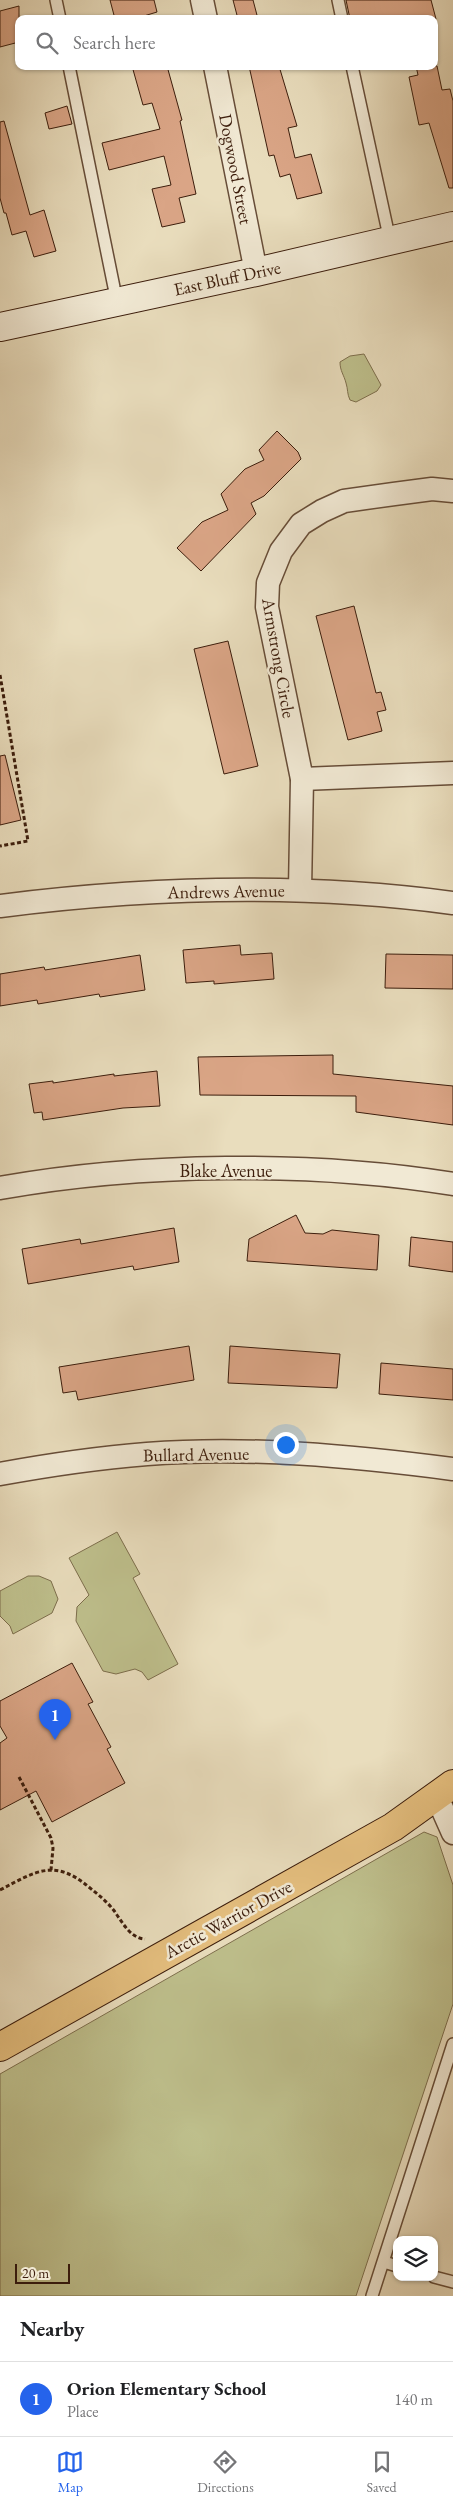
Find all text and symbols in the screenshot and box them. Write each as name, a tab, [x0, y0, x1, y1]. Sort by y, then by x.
search box	[15, 15, 438, 70]
icon: search	[33, 29, 61, 57]
text: Search here	[73, 30, 155, 55]
street label: Dogwood Street	[214, 112, 258, 227]
street label: East Bluff Drive	[171, 255, 283, 301]
street label: Armstrong Circle	[257, 595, 301, 720]
street label: Andrews Avenue	[166, 878, 285, 904]
street label: Blake Avenue	[180, 1159, 272, 1182]
your location	[273, 1432, 299, 1458]
street label: Bullard Avenue	[143, 1442, 249, 1466]
pin: 1	[39, 1699, 71, 1740]
street label: Arctic Warrior Drive	[159, 1875, 296, 1964]
map controls	[393, 2236, 438, 2281]
button: layers	[393, 2236, 438, 2281]
scale bar	[15, 2261, 70, 2284]
text: 20 m	[22, 2264, 49, 2282]
text: Nearby	[20, 2315, 84, 2342]
text: Orion Elementary School	[67, 2376, 266, 2401]
text: 1	[32, 2389, 40, 2410]
text: 140 m	[394, 2389, 433, 2410]
text: Place	[67, 2401, 99, 2422]
tab: Map	[56, 2448, 84, 2496]
tab: Directions	[197, 2448, 254, 2496]
tab: Saved	[367, 2448, 397, 2496]

